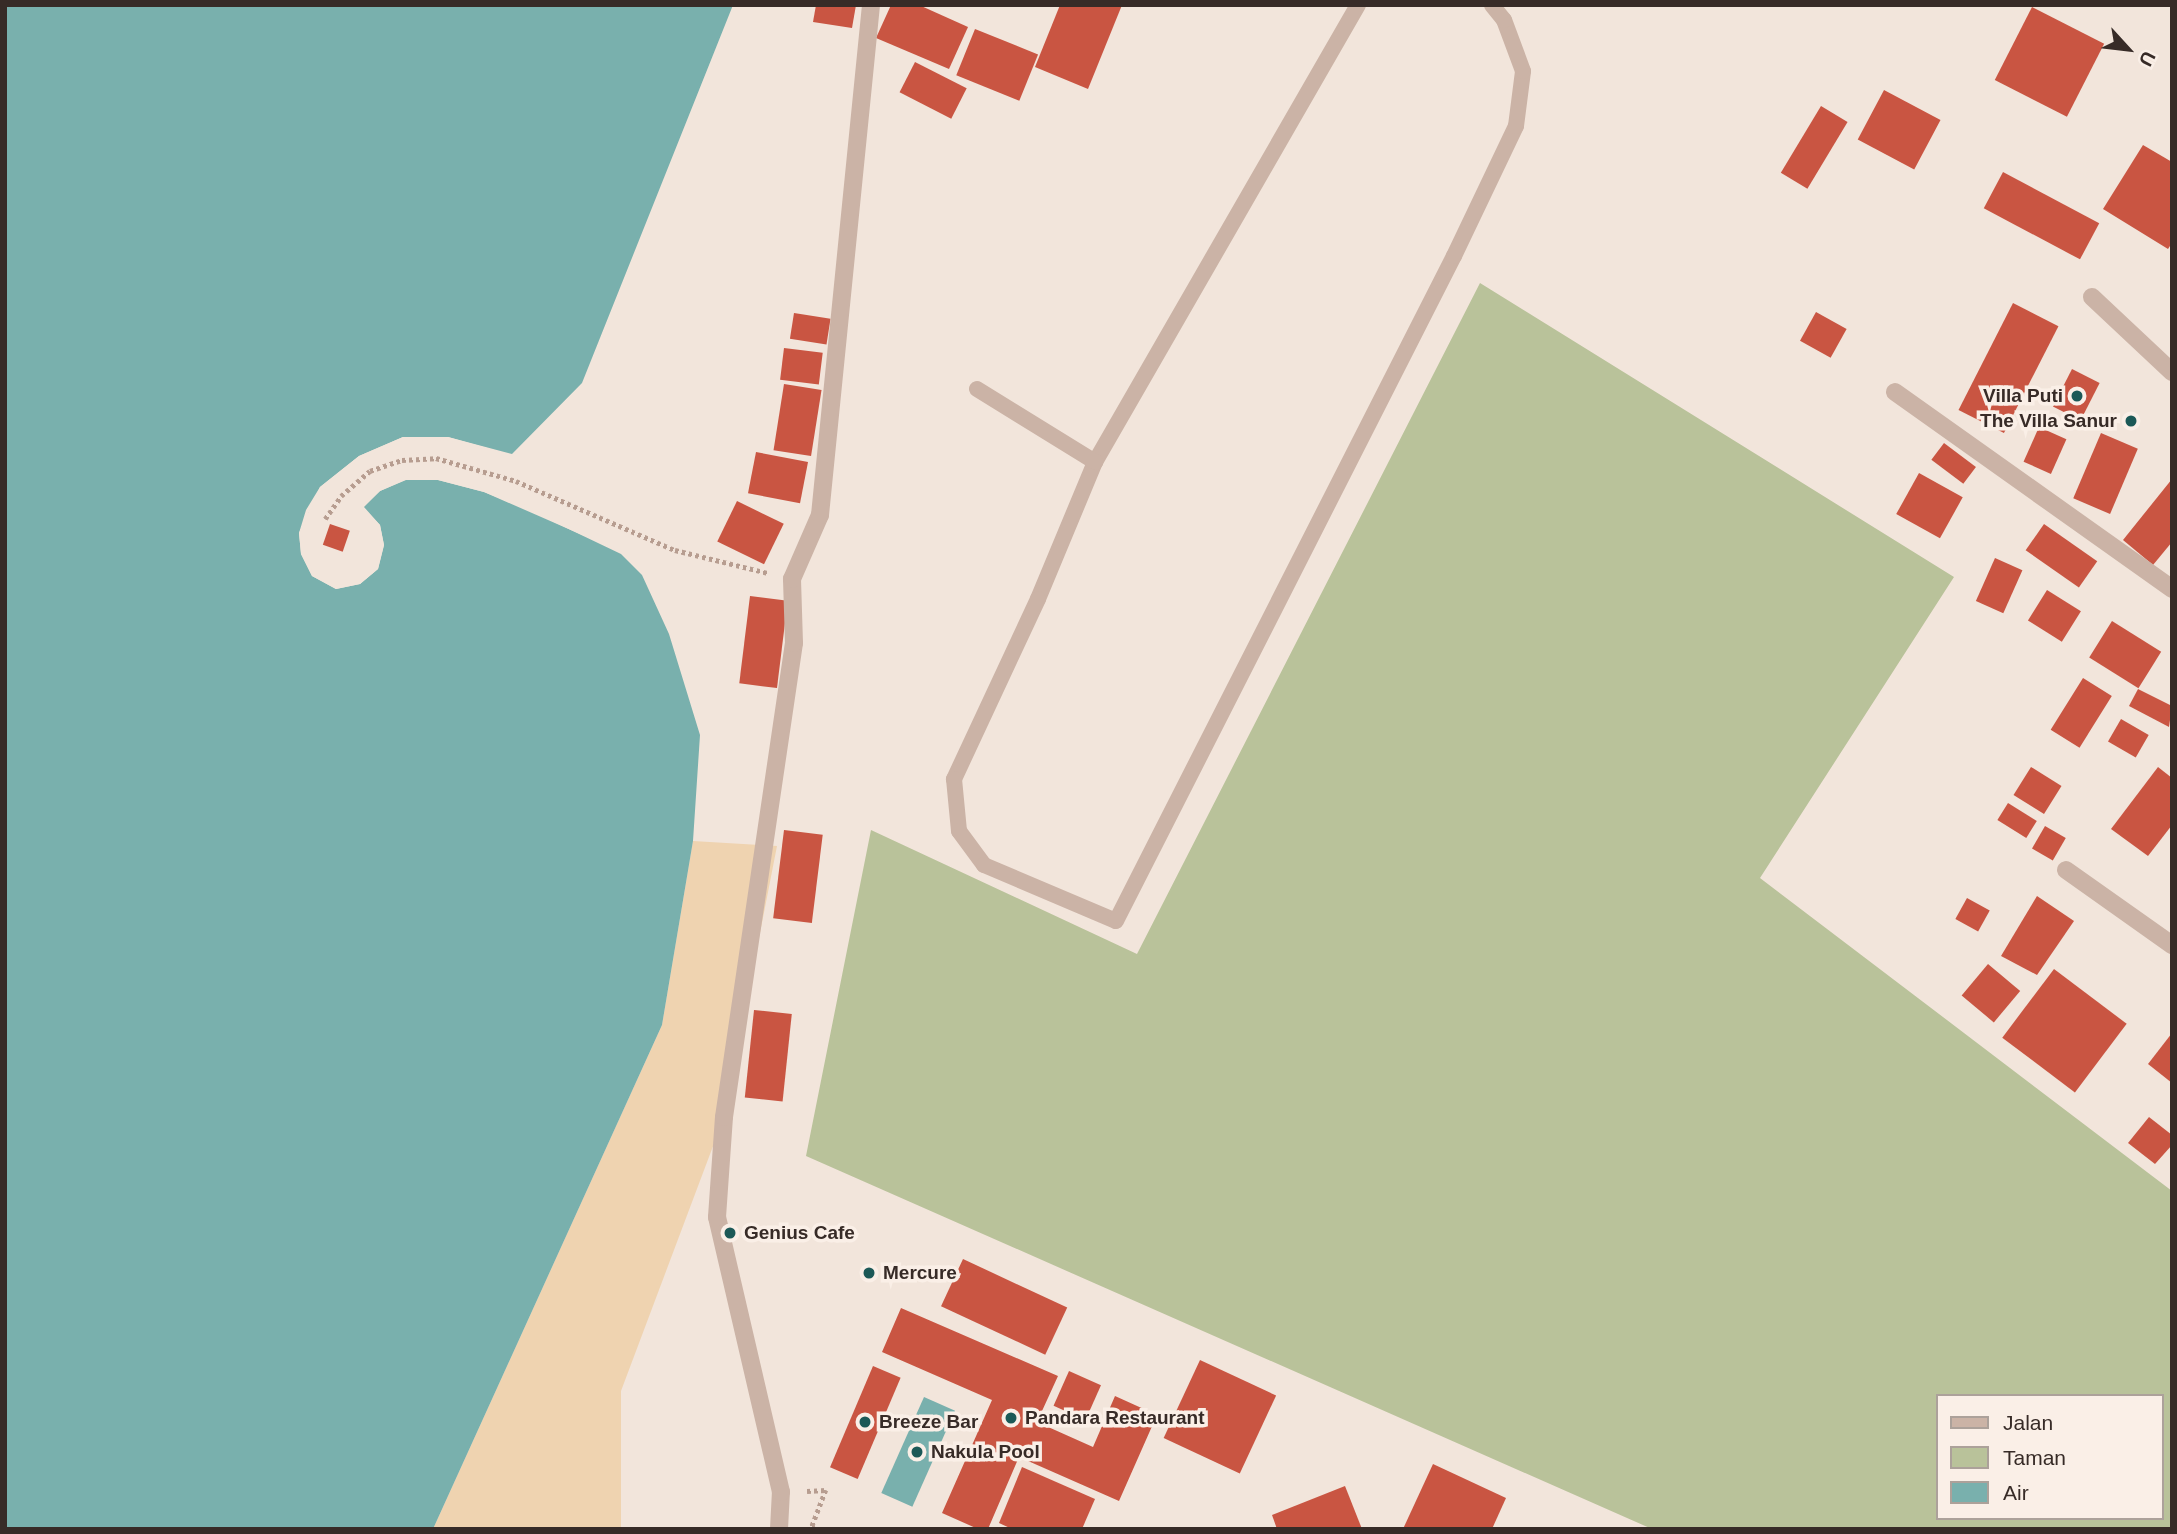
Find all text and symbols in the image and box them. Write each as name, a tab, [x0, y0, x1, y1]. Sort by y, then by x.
north arrow	[2093, 14, 2163, 84]
text: U	[2135, 48, 2160, 70]
place label: Villa Puti	[1983, 385, 2063, 407]
marker: Villa Puti	[2069, 388, 2085, 404]
place label: The Villa Sanur	[1980, 410, 2117, 432]
marker: The Villa Sanur	[2123, 413, 2139, 429]
place label: Genius Cafe	[744, 1222, 855, 1244]
marker: Genius Cafe	[722, 1225, 738, 1241]
place label: Mercure	[883, 1262, 957, 1284]
marker: Mercure	[861, 1265, 877, 1281]
legend	[1936, 1394, 2163, 1520]
place label: Pandara Restaurant	[1025, 1407, 1205, 1429]
marker: Pandara Restaurant	[1003, 1410, 1019, 1426]
place label: Breeze Bar	[879, 1411, 978, 1433]
text: Jalan	[2003, 1411, 2053, 1434]
marker: Breeze Bar	[857, 1414, 873, 1430]
place label: Nakula Pool	[931, 1441, 1040, 1463]
marker: Nakula Pool	[909, 1444, 925, 1460]
text: Taman	[2003, 1446, 2066, 1469]
text: Air	[2003, 1481, 2029, 1504]

